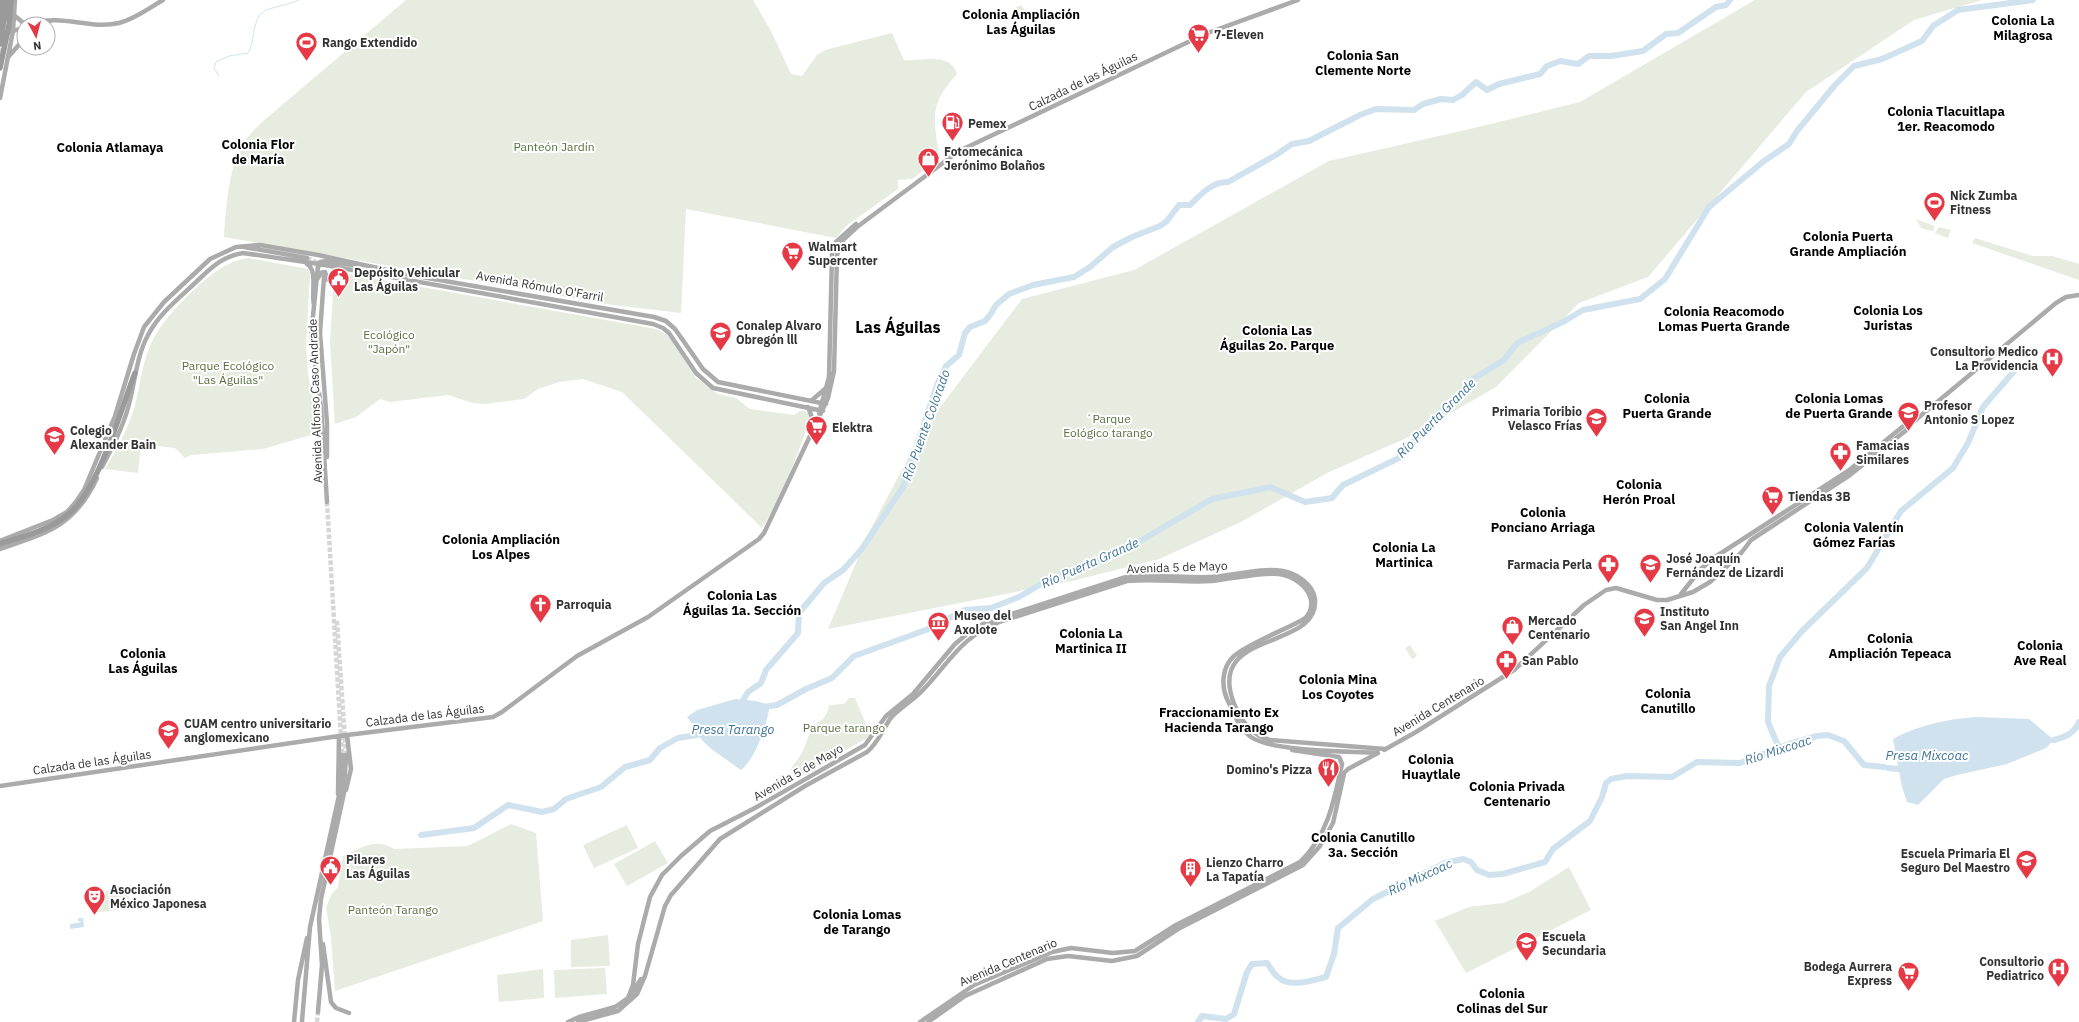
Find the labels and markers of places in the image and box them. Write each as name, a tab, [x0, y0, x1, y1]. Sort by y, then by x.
supermarket icon: 7-Eleven	[1186, 21, 1212, 54]
place label: 7-Eleven	[1214, 27, 1264, 42]
sports icon: Rango Extendido	[294, 29, 320, 62]
place label: Rango Extendido	[322, 35, 418, 50]
fuel station icon: Pemex	[939, 110, 965, 143]
place label: Pemex	[968, 116, 1007, 131]
place label: Fotomecánica Jerónimo Bolaños	[944, 144, 1045, 173]
shop icon: Fotomecánica Jerónimo Bolaños	[916, 145, 942, 178]
place label: Nick Zumba Fitness	[1950, 188, 2017, 217]
sports icon: Nick Zumba Fitness	[1922, 189, 1948, 222]
place label: Walmart Supercenter	[808, 239, 878, 268]
supermarket icon: Walmart Supercenter	[779, 240, 805, 273]
place label: Depósito Vehicular Las Águilas	[354, 265, 460, 294]
public building icon: Depósito Vehicular Las Águilas	[326, 266, 352, 299]
place label: Conalep Alvaro Obregón lll	[736, 318, 822, 347]
school or university icon: Conalep Alvaro Obregón lll	[707, 319, 733, 352]
place label: Consultorio Medico La Providencia	[1930, 344, 2038, 373]
hospital icon: Consultorio Medico La Providencia	[2040, 345, 2066, 378]
place label: Profesor Antonio S Lopez	[1924, 398, 2014, 427]
school or university icon: Profesor Antonio S Lopez	[1896, 399, 1922, 432]
place label: Primaria Toribio Velasco Frías	[1492, 404, 1582, 433]
school or university icon: Primaria Toribio Velasco Frías	[1584, 405, 1610, 438]
supermarket icon: Elektra	[804, 414, 830, 447]
place label: Elektra	[832, 420, 873, 435]
place label: Colegio Alexander Bain	[70, 423, 156, 452]
school or university icon: Colegio Alexander Bain	[42, 424, 68, 457]
place label: Famacias Similares	[1856, 438, 1909, 467]
pharmacy icon: Famacias Similares	[1828, 439, 1854, 472]
supermarket icon: Tiendas 3B	[1759, 483, 1785, 516]
place label: Tiendas 3B	[1788, 489, 1851, 504]
pharmacy icon: Farmacia Perla	[1595, 551, 1621, 584]
place label: José Joaquín Fernández de Lizardi	[1666, 551, 1784, 580]
school or university icon: José Joaquín Fernández de Lizardi	[1638, 552, 1664, 585]
place label: Farmacia Perla	[1507, 557, 1592, 572]
church icon: Parroquia	[528, 591, 554, 624]
place label: Parroquia	[556, 597, 612, 612]
place label: Instituto San Angel Inn	[1660, 604, 1739, 633]
school or university icon: Instituto San Angel Inn	[1631, 605, 1657, 638]
place label: Museo del Axolote	[954, 608, 1011, 637]
museum icon: Museo del Axolote	[925, 609, 951, 642]
place label: Mercado Centenario	[1528, 613, 1590, 642]
shop icon: Mercado Centenario	[1499, 614, 1525, 647]
pharmacy icon: San Pablo	[1493, 647, 1519, 680]
place label: San Pablo	[1522, 653, 1579, 668]
place label: CUAM centro universitario anglomexicano	[184, 716, 332, 745]
school or university icon: CUAM centro universitario anglomexicano	[155, 717, 181, 750]
restaurant icon: Domino's Pizza	[1315, 756, 1341, 789]
place label: Domino's Pizza	[1226, 762, 1312, 777]
place label: Escuela Primaria El Seguro Del Maestro	[1901, 846, 2010, 875]
school or university icon: Escuela Primaria El Seguro Del Maestro	[2013, 847, 2039, 880]
place label: Pilares Las Águilas	[346, 852, 410, 881]
public building icon: Pilares Las Águilas	[318, 853, 344, 886]
place label: Lienzo Charro La Tapatía	[1206, 855, 1284, 884]
building icon: Lienzo Charro La Tapatía	[1178, 856, 1204, 889]
place label: Asociación México Japonesa	[110, 882, 207, 911]
theatre icon: Asociación México Japonesa	[82, 883, 108, 916]
place label: Escuela Secundaria	[1542, 929, 1606, 958]
school or university icon: Escuela Secundaria	[1514, 930, 1540, 963]
place label: Consultorio Pediatrico	[1979, 954, 2044, 983]
hospital icon: Consultorio Pediatrico	[2046, 955, 2072, 988]
place label: Bodega Aurrera Express	[1804, 959, 1892, 988]
supermarket icon: Bodega Aurrera Express	[1895, 960, 1921, 993]

